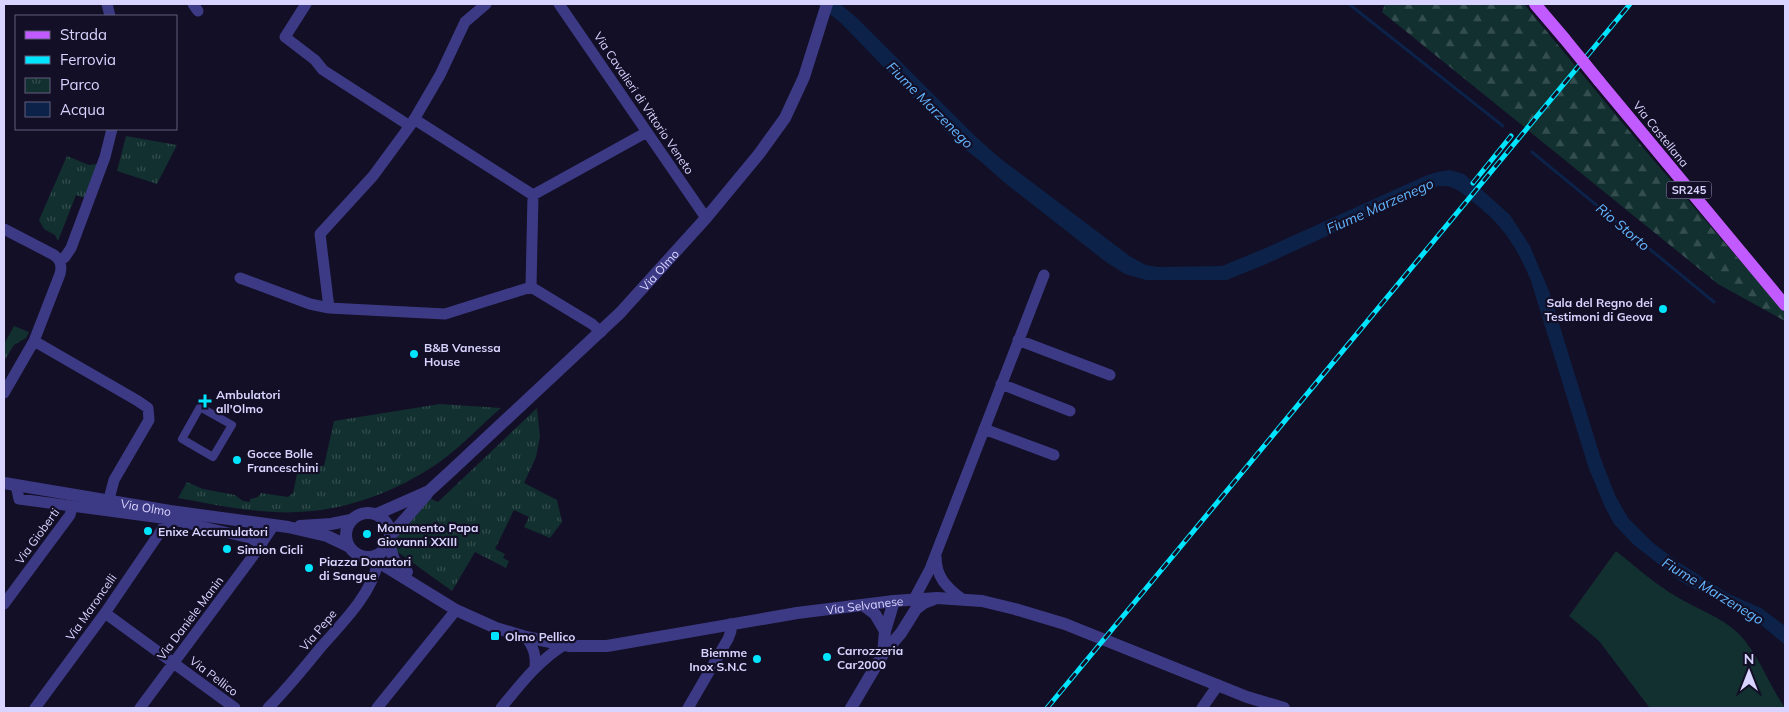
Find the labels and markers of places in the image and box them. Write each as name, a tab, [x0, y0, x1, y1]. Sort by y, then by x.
place label: Sala del Regno dei Testimoni di Geova	[1545, 295, 1653, 324]
marker: Sala del Regno dei Testimoni di Geova	[1657, 303, 1669, 315]
place label: B&B Vanessa House	[424, 340, 501, 369]
marker: B&B Vanessa House	[408, 348, 420, 360]
place label: Ambulatori all'Olmo	[216, 387, 280, 416]
marker: Ambulatori all'Olmo	[198, 394, 212, 408]
place label: Gocce Bolle Franceschini	[247, 446, 318, 475]
marker: Gocce Bolle Franceschini	[231, 454, 243, 466]
place label: Monumento Papa Giovanni XXIII	[377, 520, 478, 549]
place label: Enixe Accumulatori	[158, 524, 268, 539]
marker: Enixe Accumulatori	[142, 525, 154, 537]
marker: Monumento Papa Giovanni XXIII	[361, 528, 373, 540]
place label: Simion Cicli	[237, 542, 303, 557]
marker: Simion Cicli	[221, 543, 233, 555]
place label: Piazza Donatori di Sangue	[319, 554, 411, 583]
marker: Piazza Donatori di Sangue	[303, 562, 315, 574]
place label: Olmo Pellico	[505, 629, 575, 644]
marker: Olmo Pellico	[489, 630, 501, 642]
place label: Carrozzeria Car2000	[837, 643, 903, 672]
place label: Biemme Inox S.N.C	[689, 645, 747, 674]
marker: Carrozzeria Car2000	[821, 651, 833, 663]
marker: Biemme Inox S.N.C	[751, 653, 763, 665]

